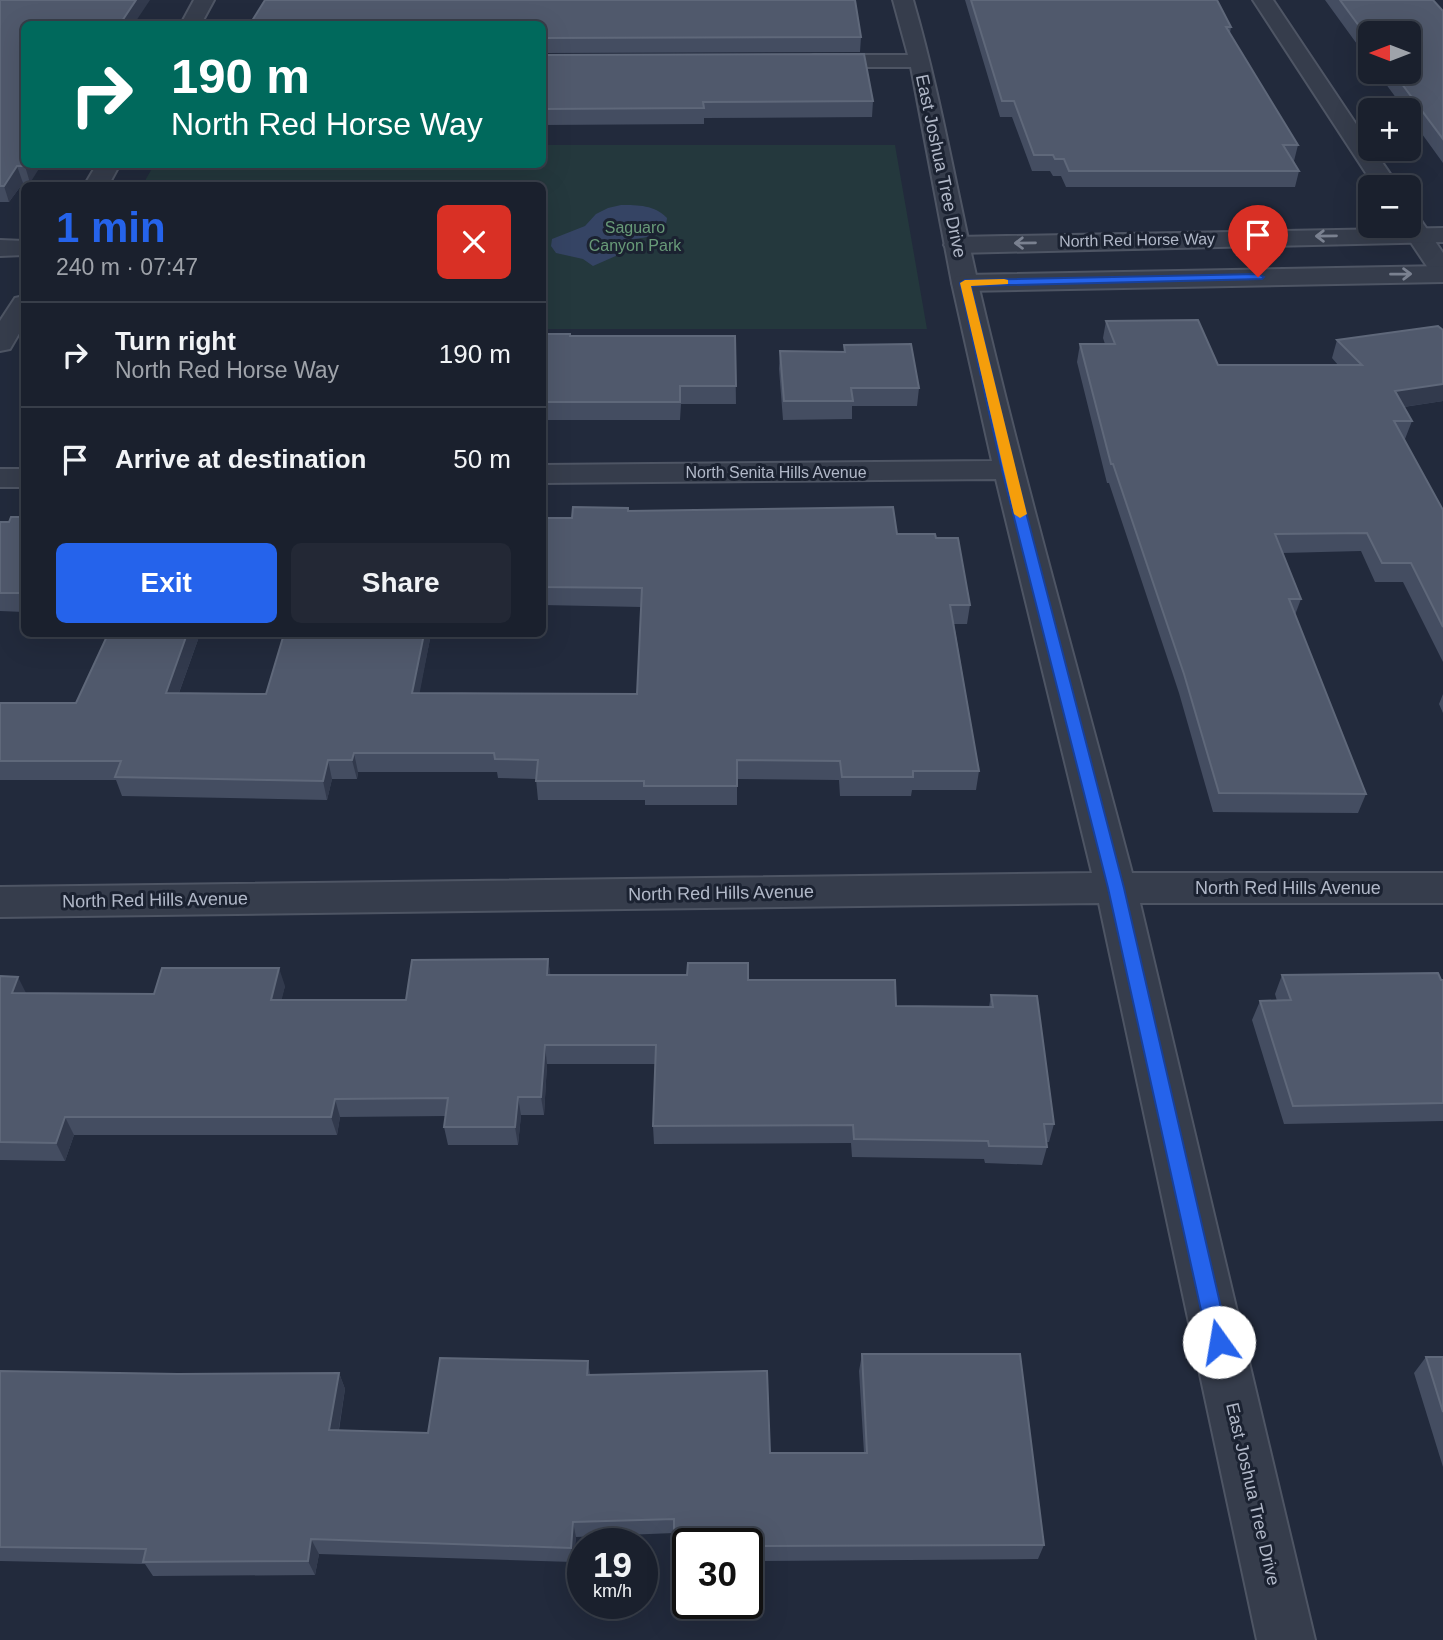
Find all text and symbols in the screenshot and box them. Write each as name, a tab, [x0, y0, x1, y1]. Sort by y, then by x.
north arrow	[1358, 21, 1421, 84]
map controls	[1358, 21, 1421, 238]
icon: right	[56, 49, 147, 140]
text: 190 m	[171, 49, 310, 103]
street label: East Joshua Tree Drive	[912, 72, 970, 260]
button: +	[1358, 98, 1421, 161]
text: North Red Horse Way	[171, 106, 483, 142]
button: −	[1358, 175, 1421, 238]
text: 1 min	[56, 204, 166, 251]
button: close	[437, 205, 511, 279]
pin	[1228, 205, 1288, 277]
icon: arrive	[1239, 216, 1277, 254]
park label: Saguaro Canyon Park	[589, 219, 682, 254]
one-way arrow	[1315, 229, 1338, 243]
street label: North Red Horse Way	[1059, 230, 1215, 250]
one-way arrow	[1014, 236, 1037, 250]
text: 240 m · 07:47	[56, 254, 198, 280]
one-way arrow	[1389, 268, 1412, 281]
text: Turn right	[115, 326, 236, 356]
icon: right	[56, 336, 94, 374]
text: 190 m	[439, 339, 511, 369]
text: North Red Horse Way	[115, 357, 339, 383]
icon: arrive	[56, 441, 94, 479]
text: Arrive at destination	[115, 444, 366, 474]
text: 50 m	[453, 444, 511, 474]
street label: North Senita Hills Avenue	[685, 464, 867, 481]
button: Exit	[56, 543, 277, 623]
button: Share	[291, 543, 511, 623]
street label: North Red Hills Avenue	[1195, 878, 1381, 898]
street label: North Red Hills Avenue	[628, 881, 814, 905]
street label: North Red Hills Avenue	[62, 888, 248, 912]
position arrow	[1182, 1305, 1256, 1379]
street label: East Joshua Tree Drive	[1222, 1401, 1284, 1587]
speed limit sign: 30	[672, 1528, 763, 1619]
text: 19	[593, 1545, 632, 1584]
text: km/h	[593, 1581, 632, 1601]

